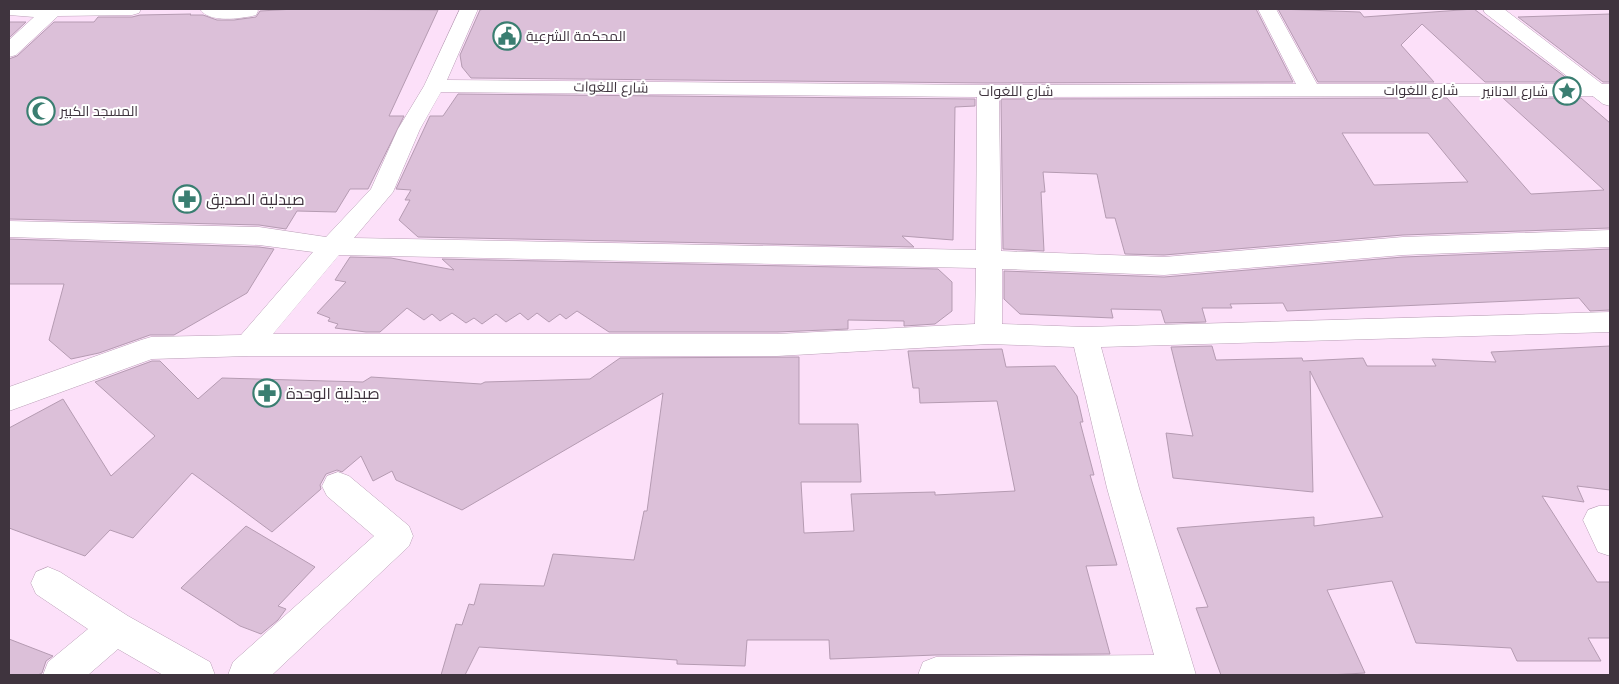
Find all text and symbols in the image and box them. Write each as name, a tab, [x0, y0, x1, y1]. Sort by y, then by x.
public building icon: المحكمة الشرعية	[492, 21, 522, 51]
place label: المحكمة الشرعية	[526, 27, 626, 45]
place icon: شارع الدنانير	[1552, 76, 1582, 106]
street label: شارع اللغوات	[574, 77, 648, 97]
street label: شارع اللغوات	[1384, 81, 1458, 99]
street label: شارع اللغوات	[979, 82, 1053, 100]
place label: شارع الدنانير	[1481, 82, 1548, 100]
mosque icon: المسجد الكبير	[26, 96, 56, 126]
place label: المسجد الكبير	[59, 102, 138, 120]
pharmacy icon: صيدلية الصديق	[172, 184, 202, 214]
place label: صيدلية الصديق	[206, 189, 305, 210]
pharmacy icon: صيدلية الوحدة	[252, 378, 282, 408]
place label: صيدلية الوحدة	[286, 383, 380, 403]

